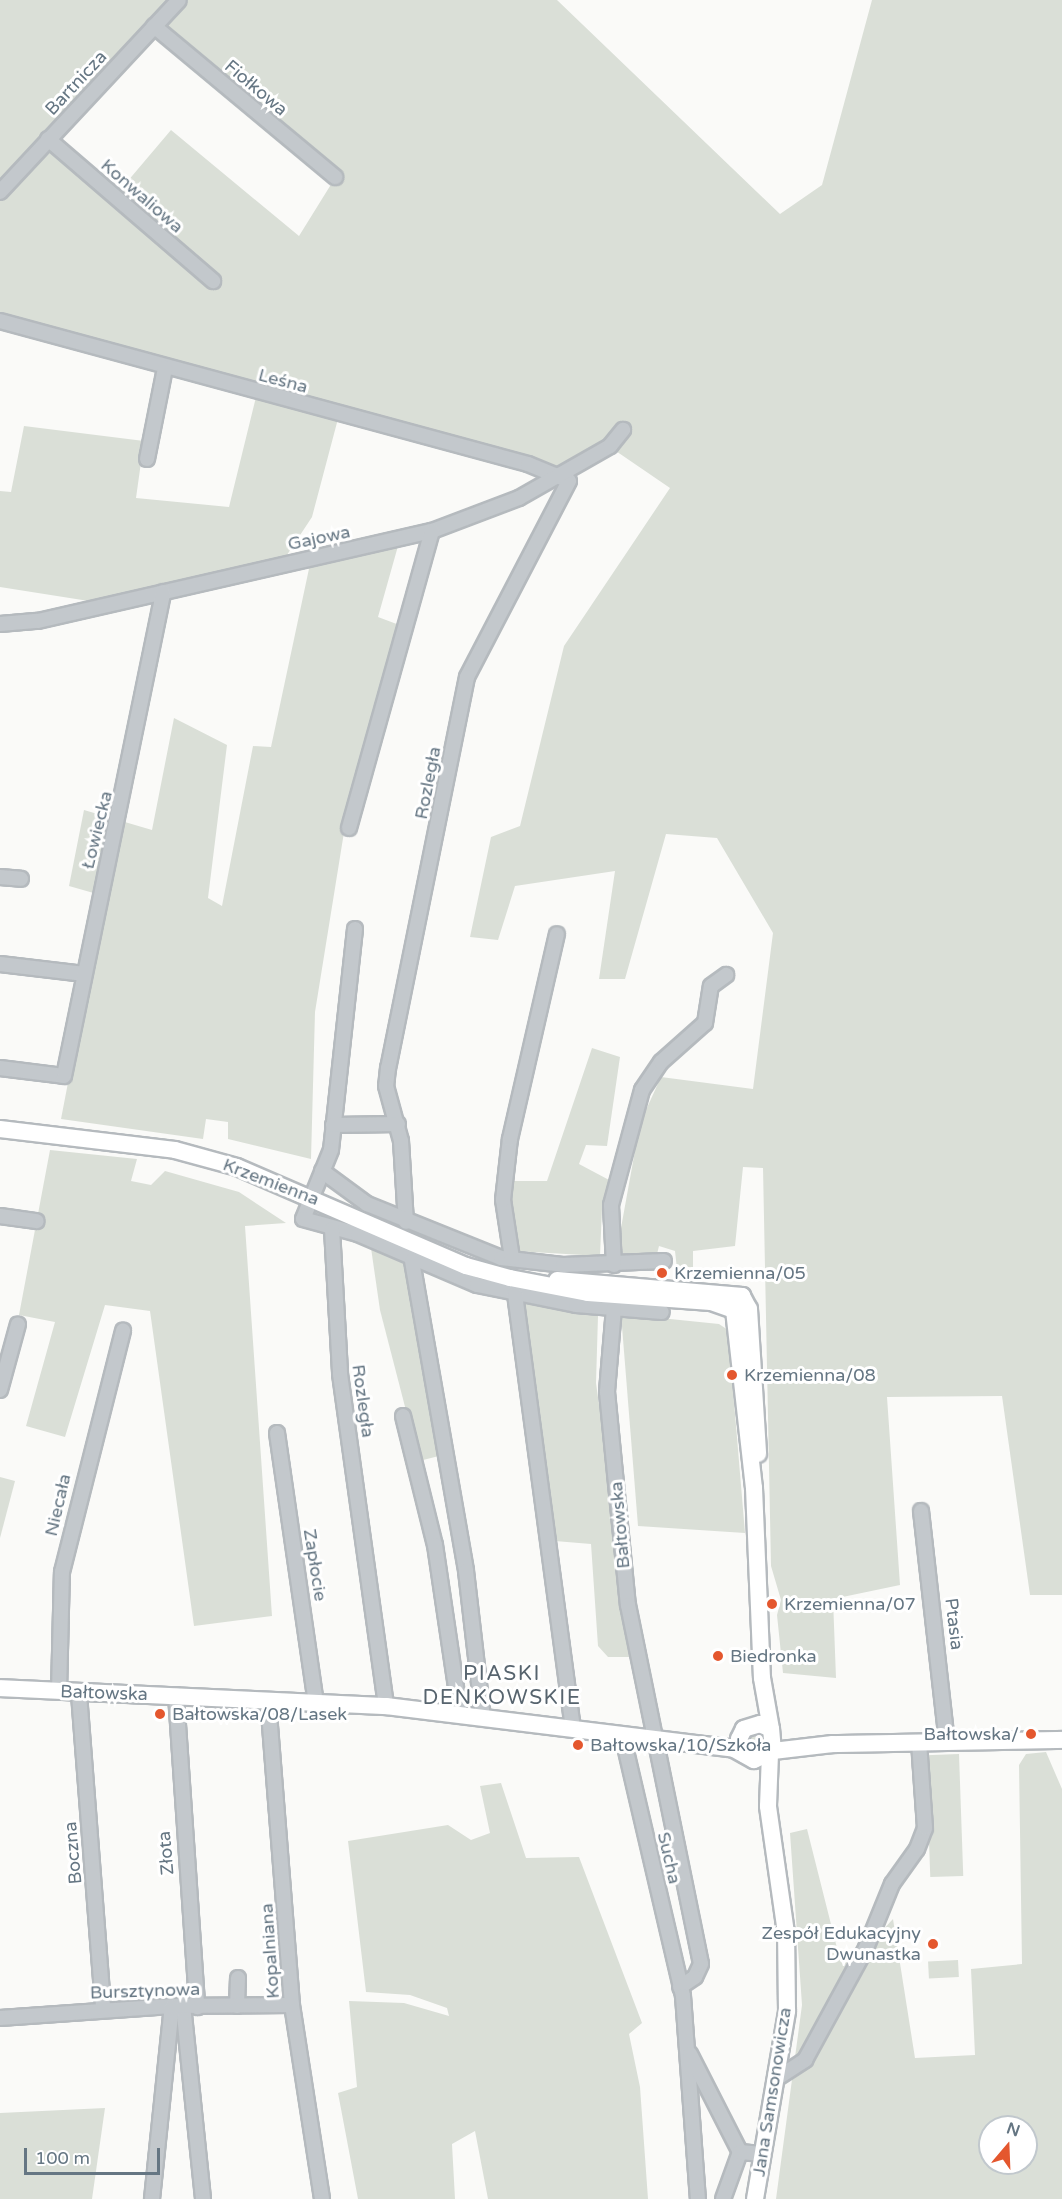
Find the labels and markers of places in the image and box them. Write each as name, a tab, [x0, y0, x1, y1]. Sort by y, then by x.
place label: Krzemienna/05	[674, 1262, 806, 1284]
marker: Krzemienna/05	[655, 1266, 669, 1280]
place label: Krzemienna/08	[744, 1364, 876, 1386]
marker: Krzemienna/08	[725, 1368, 739, 1382]
place label: Krzemienna/07	[784, 1593, 916, 1615]
marker: Krzemienna/07	[765, 1597, 779, 1611]
place label: Biedronka	[730, 1645, 817, 1667]
marker: Biedronka	[711, 1649, 725, 1663]
place label: Bałtowska/08/Lasek	[172, 1703, 347, 1725]
marker: Bałtowska/08/Lasek	[153, 1707, 167, 1721]
place label: Bałtowska/	[924, 1723, 1019, 1745]
marker: Bałtowska/	[1024, 1727, 1038, 1741]
place label: Bałtowska/10/Szkoła	[590, 1734, 771, 1756]
marker: Bałtowska/10/Szkoła	[571, 1738, 585, 1752]
place label: Zespół Edukacyjny Dwunastka	[761, 1923, 921, 1966]
marker: Zespół Edukacyjny Dwunastka	[926, 1937, 940, 1951]

